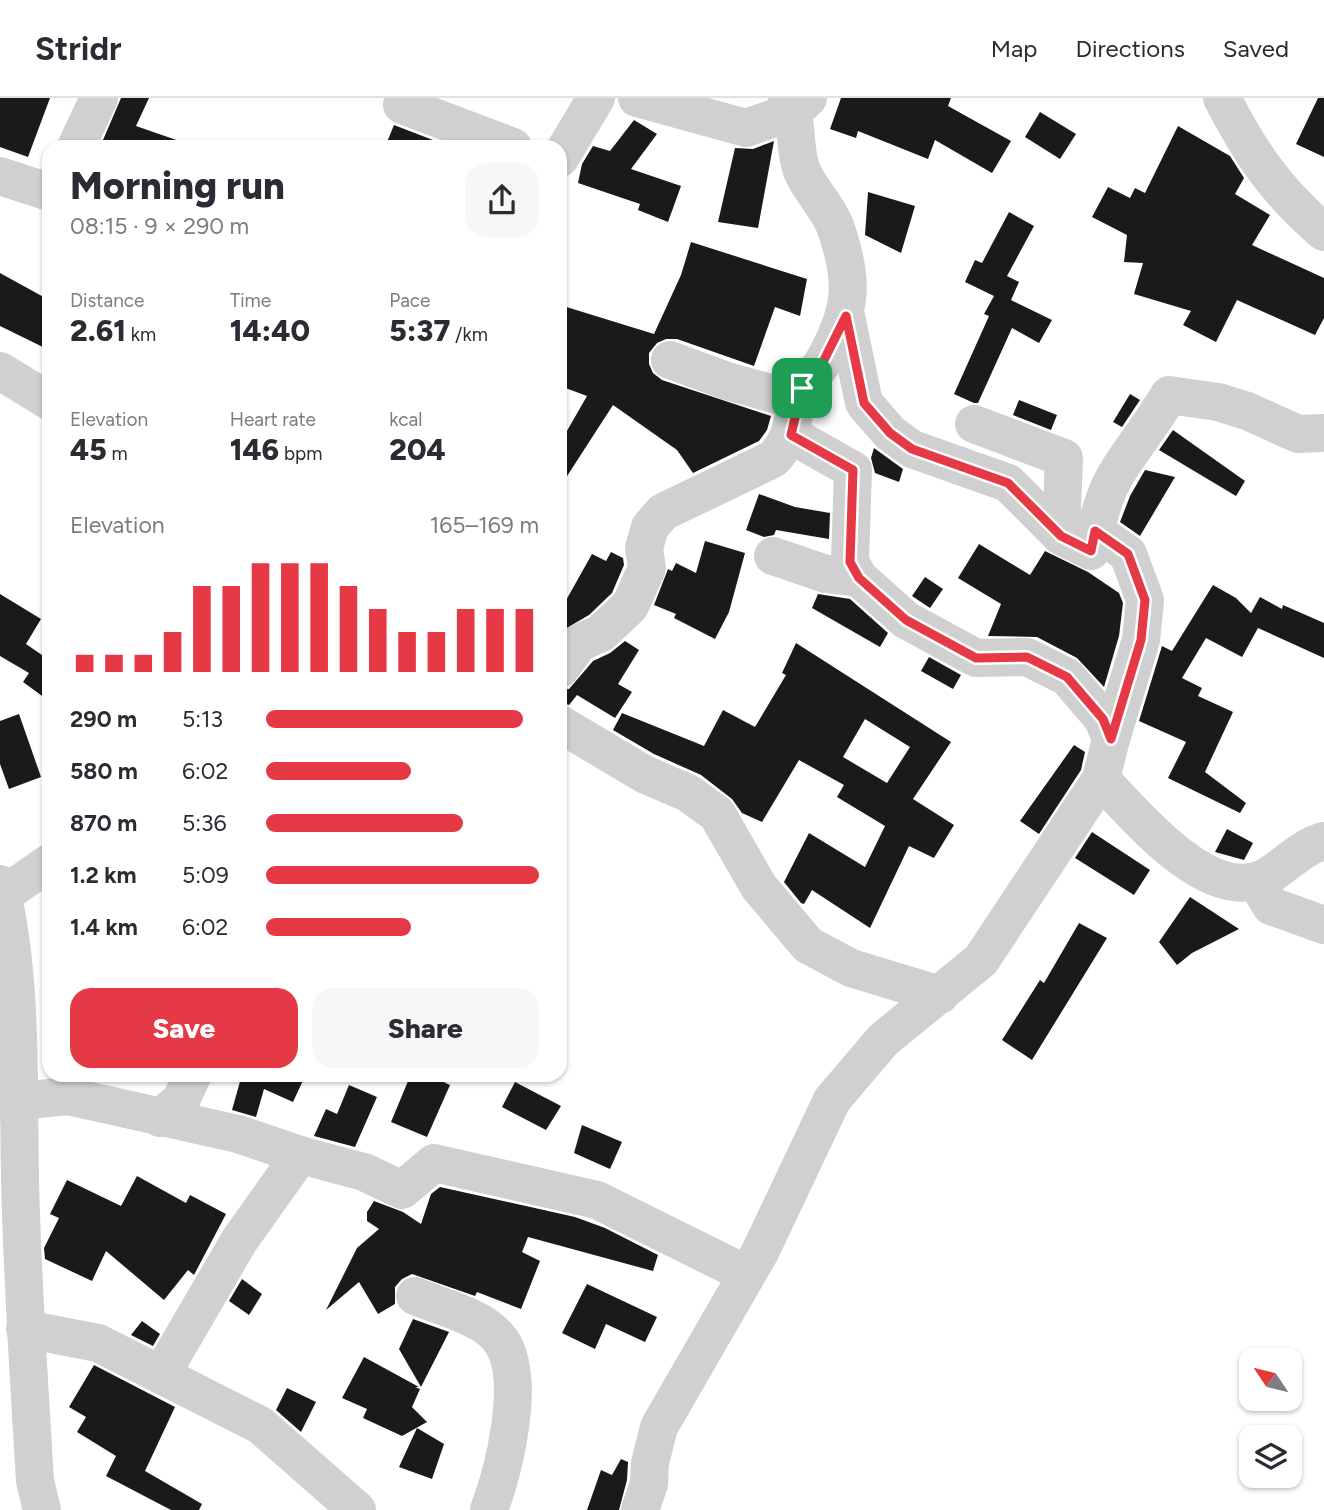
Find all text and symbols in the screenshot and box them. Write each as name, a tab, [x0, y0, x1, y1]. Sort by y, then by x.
text: Stridr	[35, 29, 122, 68]
text: Map	[991, 34, 1037, 63]
text: Directions	[1075, 34, 1185, 63]
text: Saved	[1223, 34, 1289, 63]
text: Morning run	[70, 163, 285, 209]
button: share	[465, 163, 539, 237]
text: 08:15 · 9 × 290 m	[70, 212, 249, 240]
text: Distance	[70, 289, 144, 312]
text: Time	[230, 289, 271, 312]
text: Pace	[389, 289, 430, 312]
text: 2.61	[70, 312, 126, 349]
text: 14:40	[230, 312, 310, 349]
text: 5:37	[389, 312, 450, 349]
text: km	[126, 323, 156, 346]
text: /km	[450, 323, 488, 346]
pin	[772, 358, 832, 418]
icon: arrive	[783, 369, 821, 407]
text: Elevation	[70, 408, 148, 431]
text: Heart rate	[230, 408, 316, 431]
text: kcal	[389, 408, 423, 431]
text: 45	[70, 431, 107, 468]
text: 146	[230, 431, 279, 468]
text: 204	[389, 431, 446, 468]
text: m	[107, 442, 128, 465]
text: bpm	[279, 442, 322, 465]
text: Elevation	[70, 511, 165, 539]
text: 165–169 m	[430, 511, 539, 539]
text: 290 m	[70, 705, 137, 733]
text: 5:13	[182, 705, 223, 733]
text: 580 m	[70, 757, 138, 785]
text: 6:02	[182, 757, 228, 785]
text: 870 m	[70, 809, 137, 837]
text: 5:36	[182, 809, 227, 837]
text: 1.2 km	[70, 861, 137, 889]
text: 5:09	[182, 861, 229, 889]
text: 1.4 km	[70, 913, 138, 941]
text: 6:02	[182, 913, 228, 941]
button: Save	[70, 988, 298, 1068]
button: Share	[312, 988, 539, 1068]
north arrow	[1239, 1348, 1302, 1410]
map controls	[1239, 1348, 1302, 1488]
button: layers	[1239, 1425, 1302, 1488]

